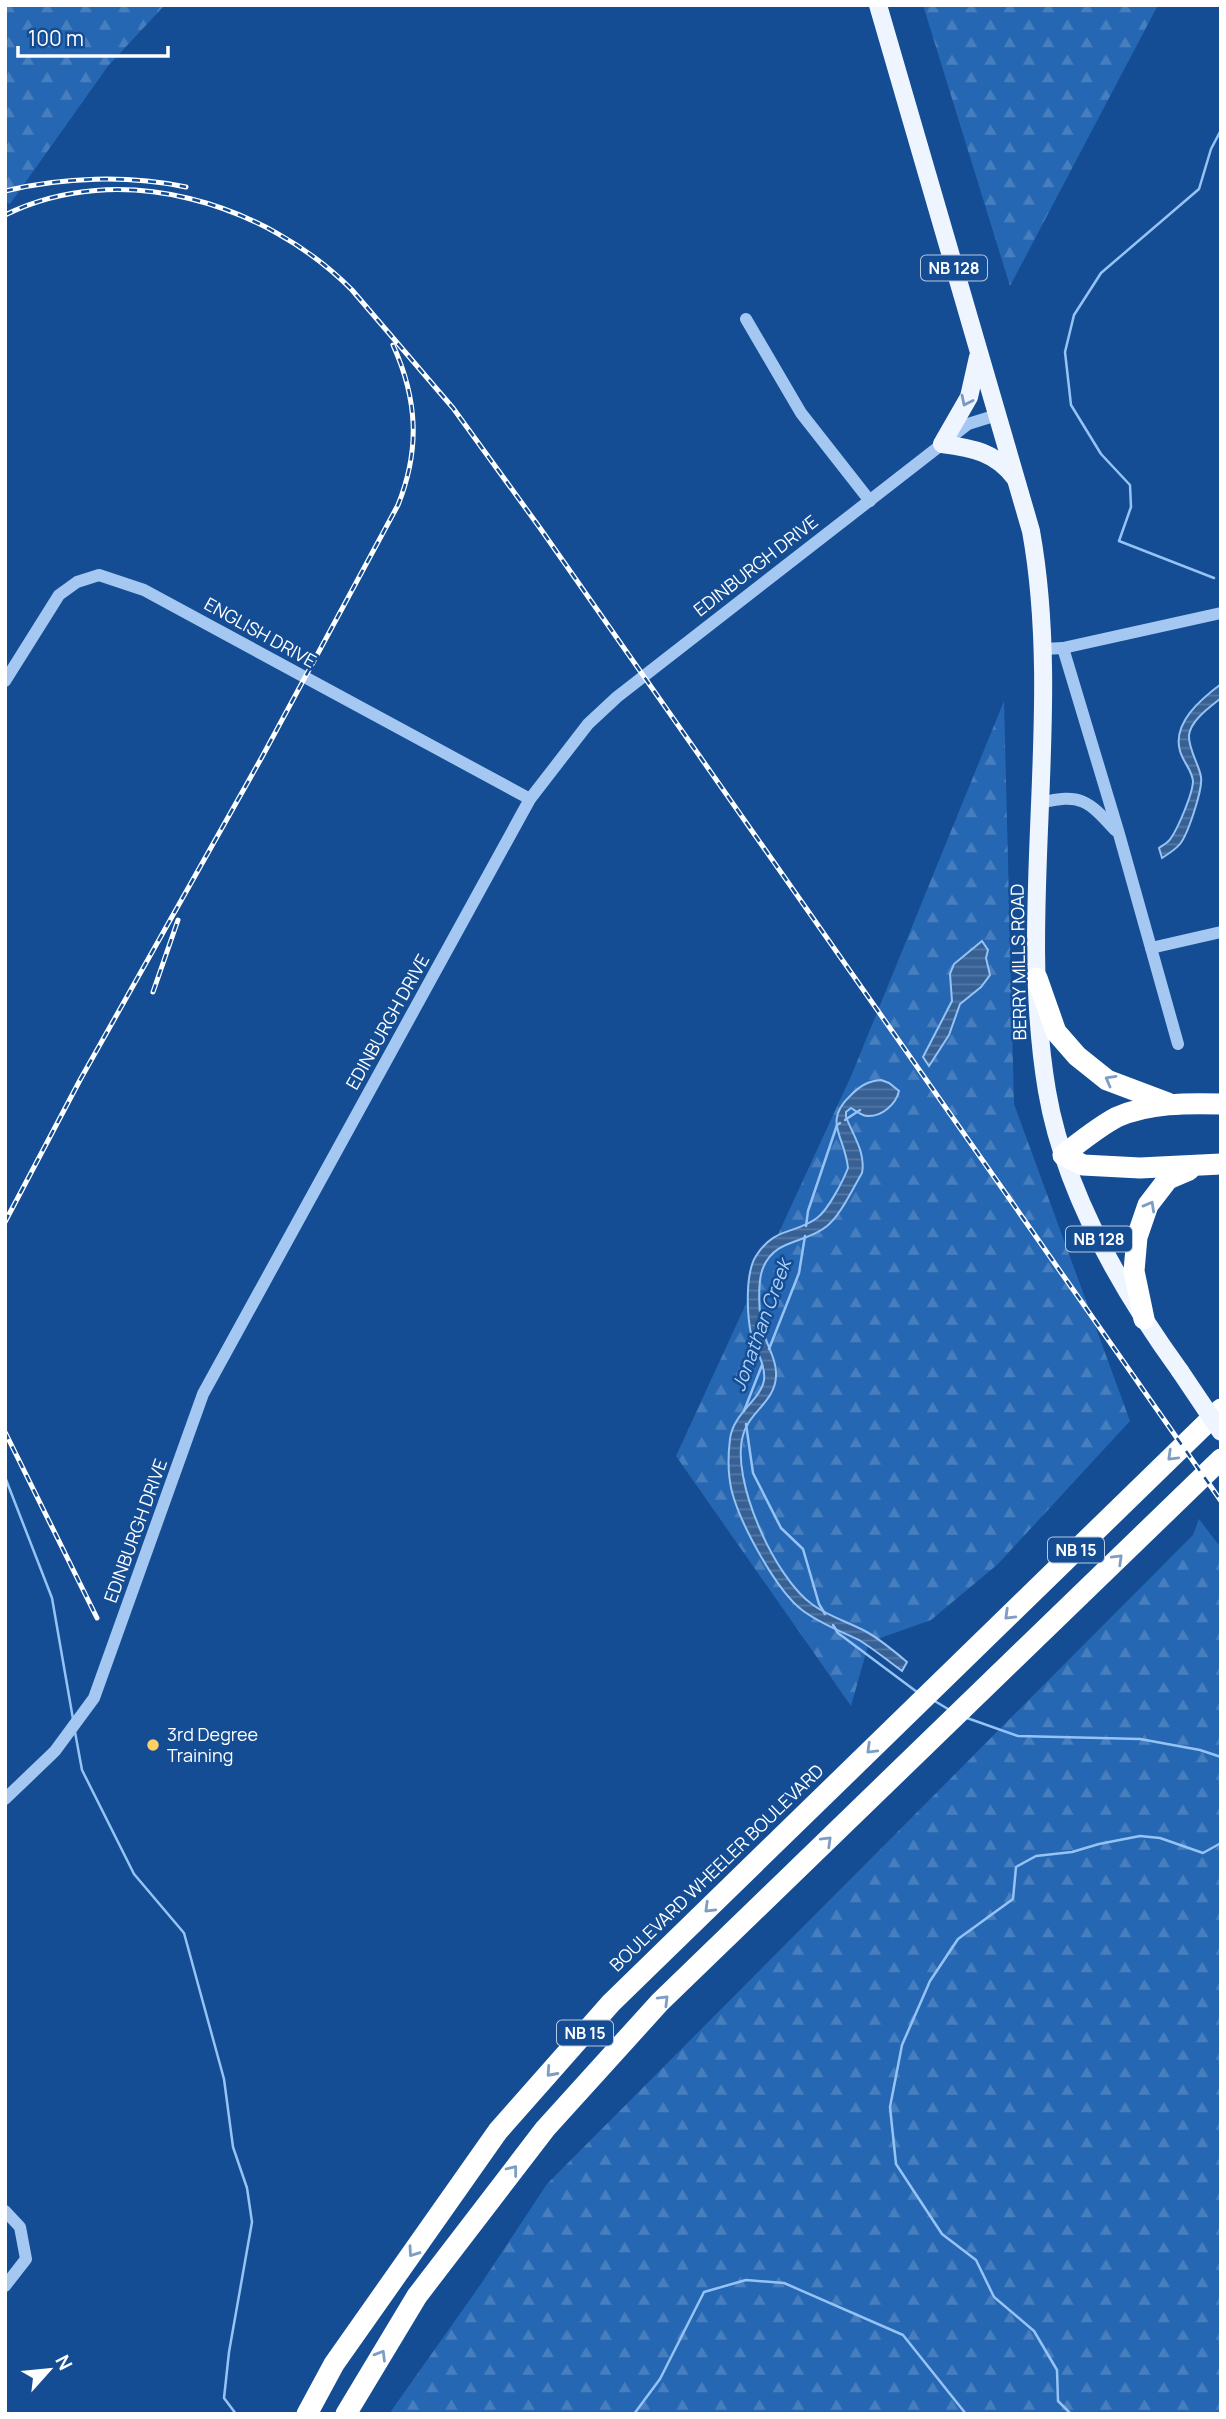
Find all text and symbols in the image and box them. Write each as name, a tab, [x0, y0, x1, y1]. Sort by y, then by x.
scale bar	[18, 14, 168, 58]
text: 100 m	[28, 24, 84, 52]
road number: NB 128	[921, 256, 987, 280]
one-way arrow	[961, 393, 974, 406]
street label: EDINBURGH DRIVE	[688, 509, 822, 621]
street label: ENGLISH DRIVE	[200, 591, 321, 673]
street label: BERRY MILLS ROAD	[1005, 884, 1031, 1041]
street label: EDINBURGH DRIVE	[340, 950, 434, 1093]
one-way arrow	[1104, 1075, 1117, 1088]
one-way arrow	[1142, 1200, 1155, 1213]
road number: NB 128	[1066, 1226, 1132, 1252]
water label: Jonathan Creek	[725, 1253, 798, 1394]
one-way arrow	[1167, 1448, 1180, 1461]
street label: EDINBURGH DRIVE	[98, 1455, 172, 1606]
road number: NB 15	[1048, 1538, 1104, 1562]
one-way arrow	[1110, 1555, 1123, 1568]
one-way arrow	[1005, 1607, 1017, 1619]
place label: 3rd Degree Training	[167, 1722, 258, 1767]
marker: 3rd Degree Training	[145, 1737, 161, 1753]
one-way arrow	[867, 1741, 880, 1754]
street label: BOULEVARD WHEELER BOULEVARD	[604, 1758, 829, 1976]
one-way arrow	[819, 1837, 832, 1850]
one-way arrow	[704, 1900, 717, 1913]
one-way arrow	[655, 1995, 668, 2008]
road number: NB 15	[557, 2021, 613, 2046]
one-way arrow	[547, 2063, 559, 2076]
one-way arrow	[505, 2166, 518, 2178]
one-way arrow	[409, 2244, 421, 2257]
north arrow	[14, 2335, 84, 2405]
text: N	[49, 2350, 79, 2374]
one-way arrow	[373, 2350, 386, 2363]

